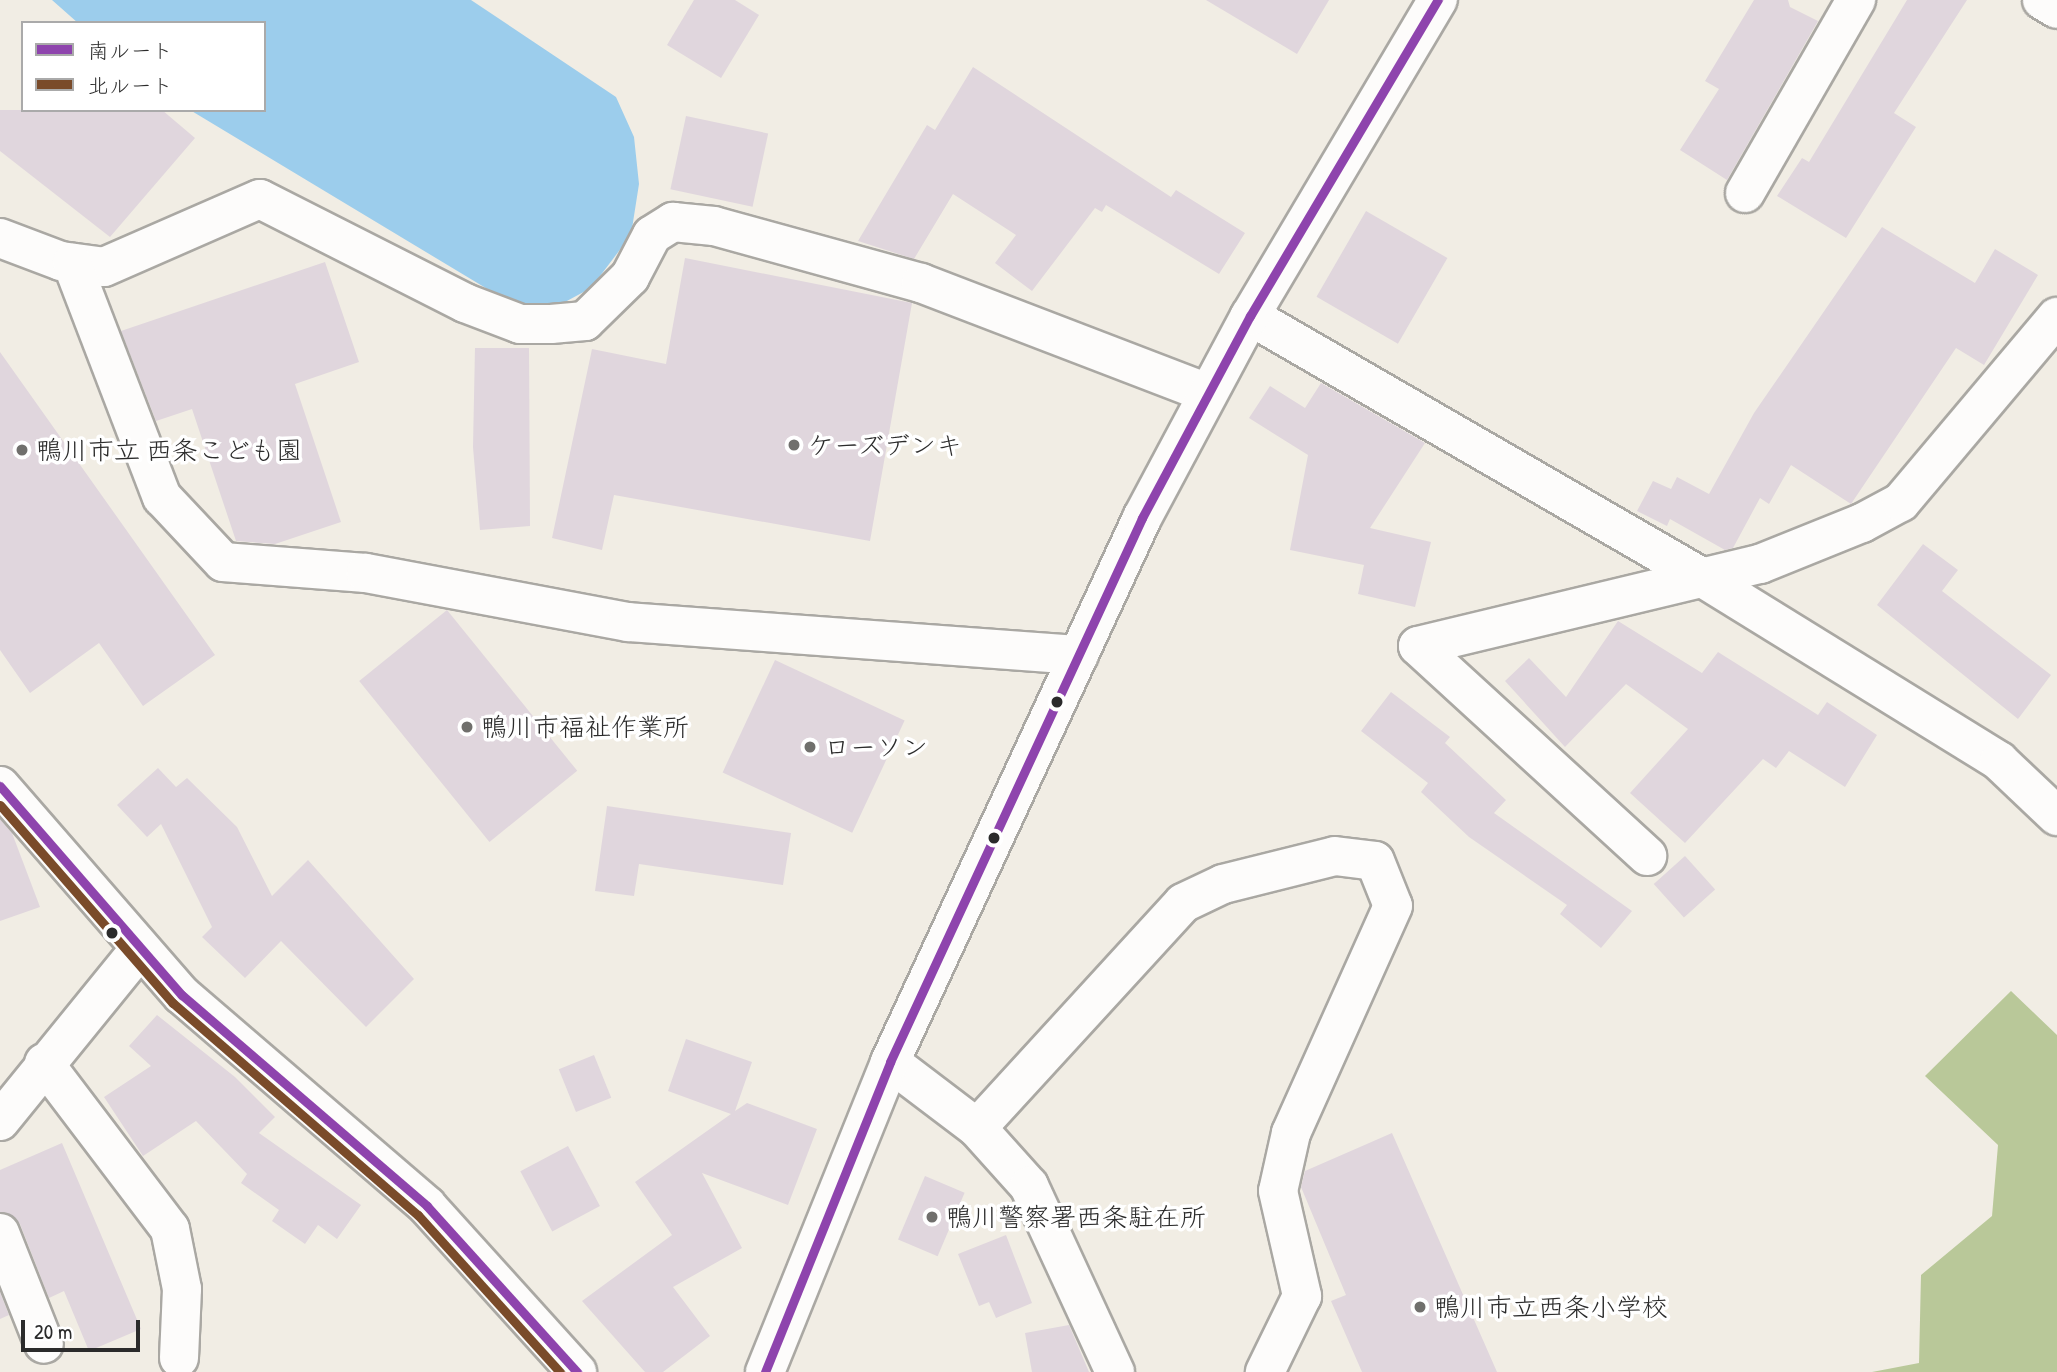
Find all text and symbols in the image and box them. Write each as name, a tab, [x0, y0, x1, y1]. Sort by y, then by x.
legend	[21, 21, 266, 112]
text: 南ルート	[88, 36, 173, 65]
text: 北ルート	[88, 71, 173, 100]
place label: ケーズデンキ	[808, 429, 964, 461]
place label: 鴨川市立 西条こども園	[36, 434, 302, 466]
marker: ケーズデンキ	[786, 437, 802, 453]
marker: 鴨川市立 西条こども園	[14, 442, 30, 458]
unlabelled marker	[1050, 695, 1064, 709]
place label: 鴨川市福祉作業所	[481, 711, 689, 743]
marker: 鴨川市福祉作業所	[459, 719, 475, 735]
place label: ローソン	[824, 731, 928, 763]
marker: ローソン	[802, 739, 818, 755]
unlabelled marker	[987, 831, 1001, 845]
unlabelled marker	[105, 926, 119, 940]
place label: 鴨川警察署西条駐在所	[946, 1201, 1206, 1233]
marker: 鴨川警察署西条駐在所	[924, 1209, 940, 1225]
place label: 鴨川市立西条小学校	[1434, 1291, 1668, 1323]
marker: 鴨川市立西条小学校	[1412, 1299, 1428, 1315]
scale bar	[24, 1306, 144, 1350]
text: 20 m	[34, 1317, 72, 1346]

